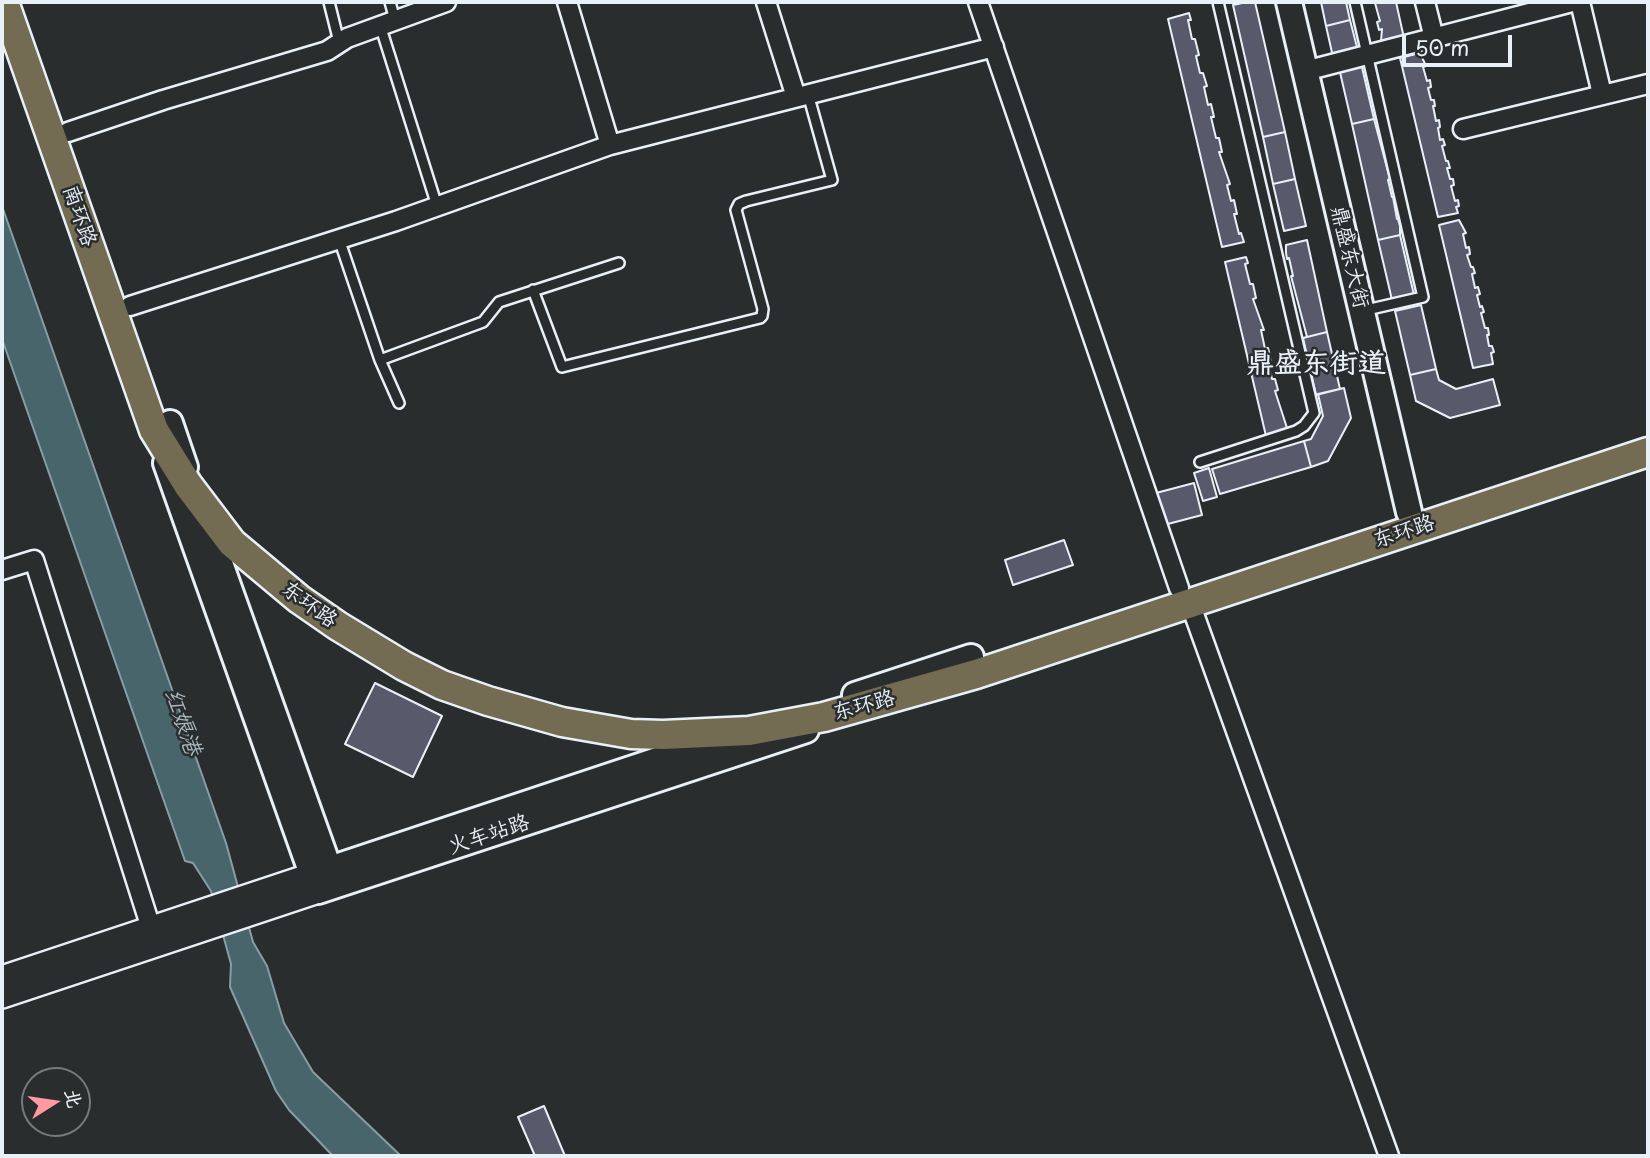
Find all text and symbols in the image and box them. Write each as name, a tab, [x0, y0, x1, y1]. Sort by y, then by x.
scale bar	[1405, 21, 1515, 65]
text: 50 m	[1415, 31, 1469, 63]
street label: 南环路	[57, 182, 101, 250]
street label: 鼎盛东大街	[1325, 203, 1373, 311]
district label: 鼎盛东街道	[1246, 347, 1386, 381]
street label: 东环路	[1370, 510, 1438, 554]
street label: 东环路	[276, 576, 342, 634]
water label: 红娘港	[158, 685, 206, 759]
street label: 东环路	[830, 686, 898, 726]
street label: 火车站路	[445, 810, 533, 860]
north arrow	[21, 1067, 91, 1137]
text: 北	[59, 1086, 90, 1110]

